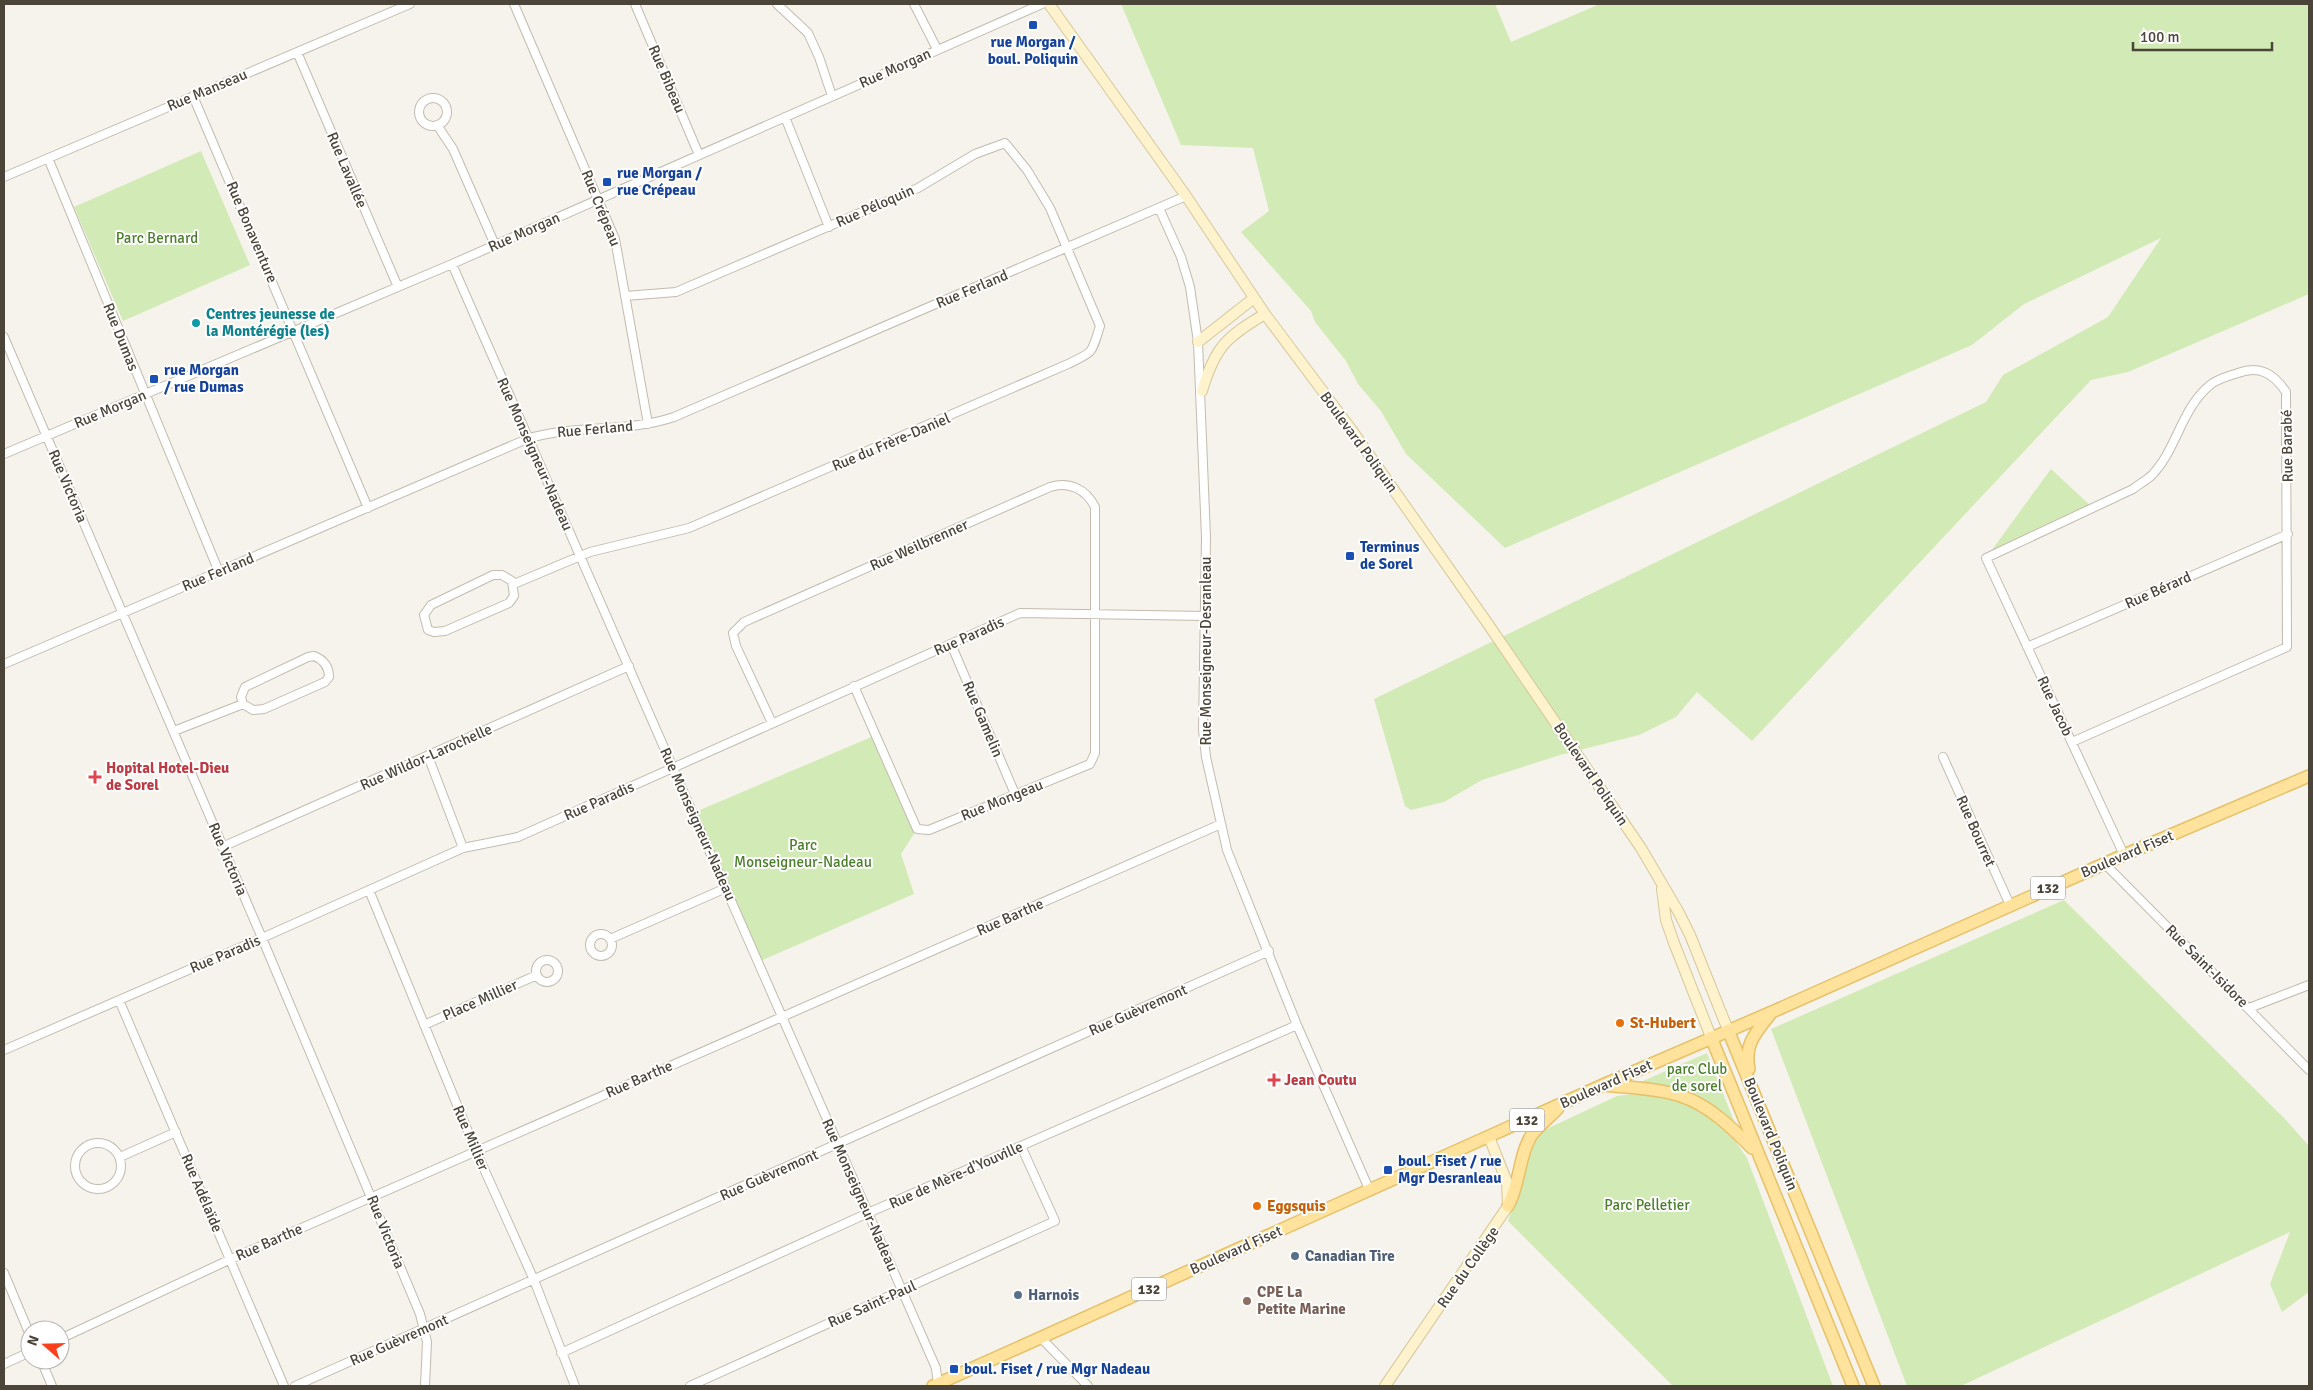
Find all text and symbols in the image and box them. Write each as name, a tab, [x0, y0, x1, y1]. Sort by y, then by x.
marker: rue Morgan / boul. Poliquin	[1027, 19, 1039, 31]
scale bar	[2133, 20, 2272, 52]
text: 100 m	[2140, 28, 2180, 46]
place label: rue Morgan / boul. Poliquin	[988, 33, 1078, 68]
street label: Rue Bibeau	[645, 42, 689, 116]
street label: Rue Morgan	[856, 44, 934, 92]
street label: Rue Manseau	[164, 65, 250, 115]
street label: Rue Lavallée	[323, 129, 371, 211]
place label: rue Morgan / rue Crépeau	[617, 164, 702, 199]
street label: Rue Crépeau	[578, 167, 624, 249]
marker: rue Morgan / rue Crépeau	[601, 176, 613, 188]
street label: Rue Bonaventure	[222, 178, 282, 286]
street label: Rue Péloquin	[833, 181, 917, 231]
street label: Rue Morgan	[485, 208, 563, 256]
park label: Parc Bernard	[116, 229, 198, 247]
street label: Rue Ferland	[933, 266, 1011, 312]
street label: Rue Dumas	[99, 300, 143, 374]
place label: Centres jeunesse de la Montérégie (les)	[206, 305, 335, 340]
marker: Centres jeunesse de la Montérégie (les)	[190, 317, 202, 329]
place label: rue Morgan / rue Dumas	[164, 361, 244, 396]
marker: rue Morgan / rue Dumas	[148, 373, 160, 385]
street label: Rue Monseigneur-Nadeau	[493, 375, 577, 533]
street label: Rue Morgan	[71, 386, 149, 432]
street label: Boulevard Poliquin	[1316, 388, 1402, 496]
street label: Rue du Frère-Daniel	[829, 409, 953, 475]
street label: Rue Barabé	[2277, 409, 2297, 483]
street label: Rue Ferland	[556, 417, 634, 441]
street label: Rue Victoria	[45, 447, 91, 525]
street label: Rue Weilbrenner	[867, 515, 971, 575]
place label: Terminus de Sorel	[1360, 538, 1420, 573]
street label: Rue Ferland	[179, 549, 257, 595]
marker: Terminus de Sorel	[1344, 550, 1356, 562]
street label: Rue Monseigneur-Desranleau	[1197, 556, 1215, 746]
street label: Rue Bérard	[2122, 567, 2194, 613]
street label: Rue Paradis	[931, 612, 1007, 659]
street label: Rue Jacob	[2033, 673, 2077, 739]
street label: Rue Gamelin	[959, 678, 1007, 760]
street label: Boulevard Poliquin	[1550, 719, 1632, 829]
street label: Rue Wildor-Larochelle	[357, 720, 495, 794]
street label: Rue Monseigneur-Nadeau	[656, 745, 740, 903]
place label: Hopital Hotel-Dieu de Sorel	[106, 759, 229, 794]
marker: Hopital Hotel-Dieu de Sorel	[88, 770, 102, 784]
street label: Rue Mongeau	[958, 775, 1046, 825]
street label: Rue Paradis	[561, 777, 637, 824]
street label: Rue Bourret	[1952, 793, 2000, 869]
street label: Rue Victoria	[205, 820, 251, 898]
street label: Boulevard Fiset	[2078, 826, 2176, 882]
park label: Parc Monseigneur-Nadeau	[734, 836, 872, 871]
road number: 132	[2030, 876, 2066, 900]
street label: Rue Barthe	[974, 894, 1046, 940]
street label: Rue Saint-Isidore	[2162, 921, 2252, 1011]
street label: Rue Paradis	[187, 931, 263, 977]
street label: Place Millier	[440, 975, 521, 1025]
street label: Rue Guèvremont	[1086, 980, 1190, 1040]
place label: St-Hubert	[1630, 1014, 1696, 1032]
marker: St-Hubert	[1614, 1017, 1626, 1029]
street label: Rue Barthe	[603, 1056, 675, 1102]
street label: Boulevard Fiset	[1557, 1056, 1655, 1112]
park label: parc Club de sorel	[1667, 1060, 1727, 1095]
place label: Jean Coutu	[1284, 1071, 1357, 1089]
marker: Jean Coutu	[1268, 1074, 1280, 1086]
street label: Boulevard Poliquin	[1740, 1075, 1802, 1193]
street label: Rue Millier	[449, 1102, 493, 1174]
road number: 132	[1510, 1108, 1544, 1132]
street label: Rue Monseigneur-Nadeau	[818, 1116, 902, 1274]
street label: Rue de Mère-d'Youville	[886, 1137, 1026, 1213]
street label: Rue Guèvremont	[717, 1145, 821, 1205]
street label: Rue Adélaïde	[177, 1151, 227, 1235]
place label: boul. Fiset / rue Mgr Desranleau	[1398, 1152, 1502, 1187]
marker: boul. Fiset / rue Mgr Desranleau	[1382, 1164, 1394, 1176]
street label: Rue Victoria	[363, 1193, 409, 1271]
park label: Parc Pelletier	[1604, 1196, 1690, 1214]
place label: Eggsquis	[1267, 1197, 1326, 1215]
marker: Eggsquis	[1251, 1200, 1263, 1212]
street label: Rue Barthe	[233, 1219, 305, 1265]
street label: Boulevard Fiset	[1187, 1222, 1285, 1278]
street label: Rue du Collège	[1433, 1223, 1503, 1311]
place label: Canadian Tire	[1305, 1247, 1395, 1265]
marker: Canadian Tire	[1289, 1250, 1301, 1262]
street label: Rue Saint-Paul	[825, 1277, 919, 1331]
road number: 132	[1132, 1278, 1166, 1300]
place label: CPE La Petite Marine	[1257, 1283, 1346, 1318]
place label: Harnois	[1028, 1286, 1079, 1304]
marker: Harnois	[1012, 1289, 1024, 1301]
marker: CPE La Petite Marine	[1241, 1295, 1253, 1307]
street label: Rue Guèvremont	[347, 1310, 451, 1370]
north arrow	[20, 1320, 70, 1370]
text: N	[24, 1333, 43, 1348]
place label: boul. Fiset / rue Mgr Nadeau	[964, 1360, 1150, 1378]
marker: boul. Fiset / rue Mgr Nadeau	[948, 1363, 960, 1375]

